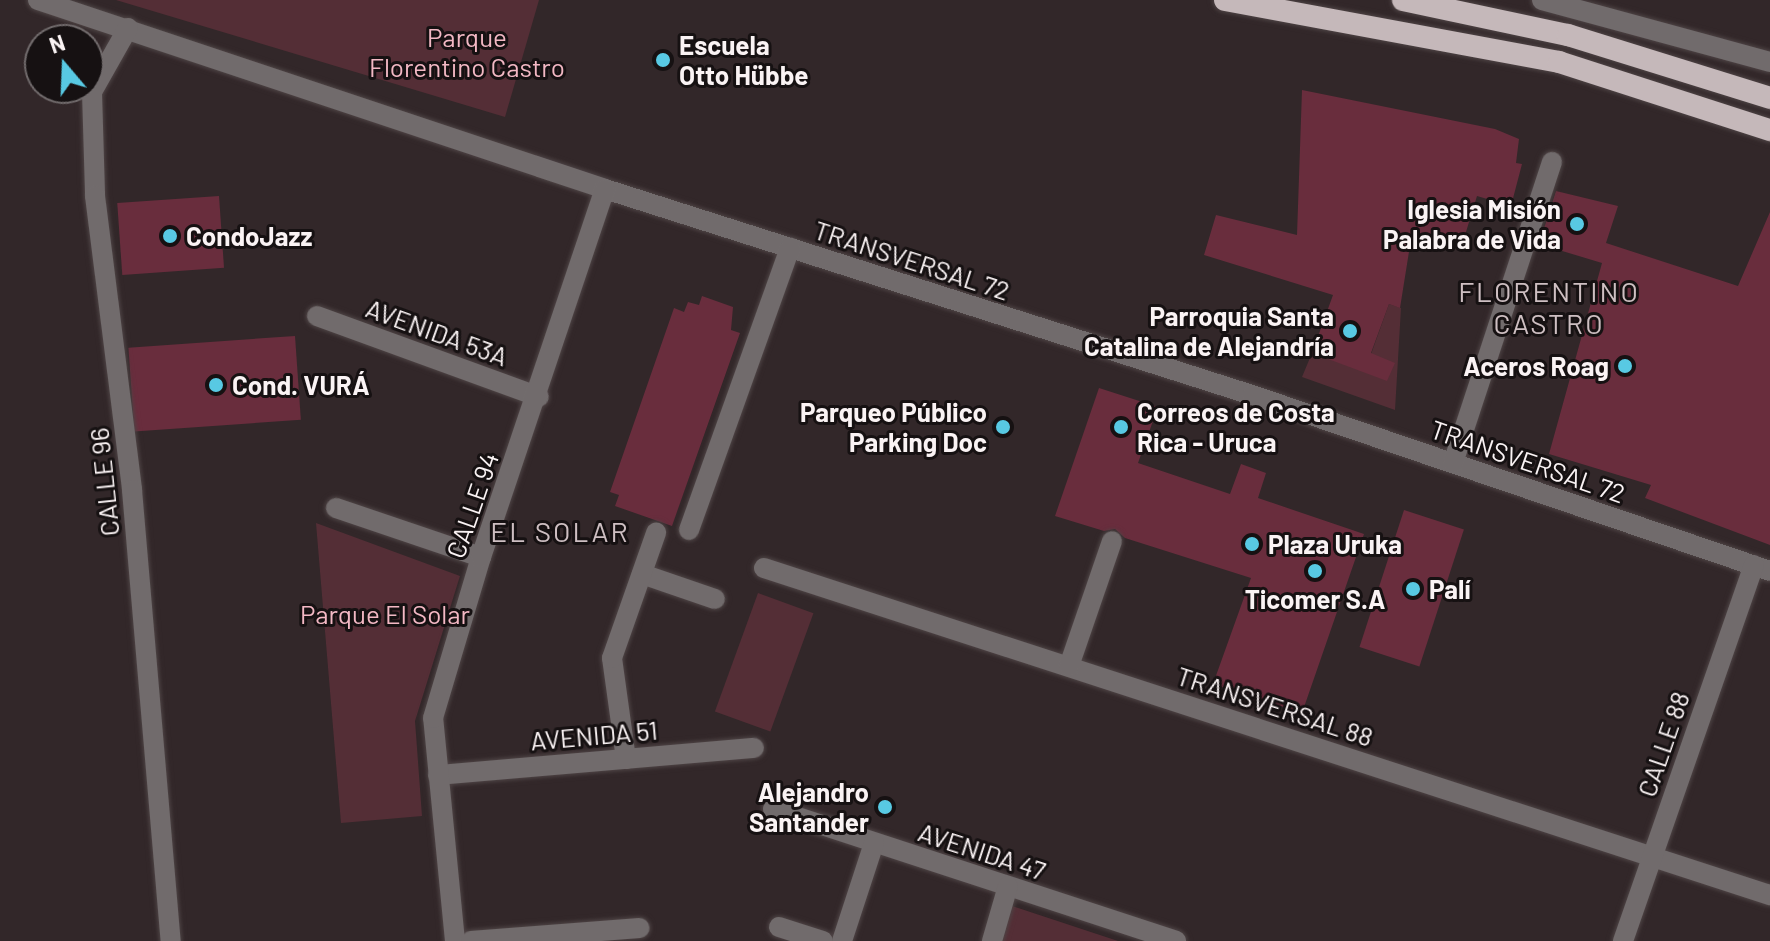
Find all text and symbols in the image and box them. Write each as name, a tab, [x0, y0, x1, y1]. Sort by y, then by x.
park label: Parque Florentino Castro	[369, 21, 565, 82]
north arrow	[24, 24, 104, 104]
text: N	[46, 29, 68, 58]
place label: Escuela Otto Hübbe	[679, 29, 808, 90]
marker: Escuela Otto Hübbe	[654, 51, 672, 69]
place label: Iglesia Misión Palabra de Vida	[1383, 193, 1561, 254]
street label: TRANSVERSAL 72	[810, 214, 1014, 306]
marker: Iglesia Misión Palabra de Vida	[1568, 215, 1586, 233]
place label: CondoJazz	[186, 220, 312, 252]
marker: CondoJazz	[161, 227, 179, 245]
district label: FLORENTINO CASTRO	[1458, 274, 1640, 340]
street label: AVENIDA 53A	[362, 292, 512, 372]
place label: Parroquia Santa Catalina de Alejandría	[1084, 300, 1334, 362]
marker: Parroquia Santa Catalina de Alejandría	[1341, 322, 1359, 340]
place label: Aceros Roag	[1463, 350, 1609, 382]
marker: Aceros Roag	[1616, 357, 1634, 375]
place label: Cond. VURÁ	[232, 369, 370, 401]
marker: Cond. VURÁ	[207, 376, 225, 394]
place label: Parqueo Público Parking Doc	[800, 396, 987, 458]
place label: Correos de Costa Rica - Uruca	[1137, 396, 1335, 458]
street label: TRANSVERSAL 72	[1427, 413, 1629, 509]
marker: Parqueo Público Parking Doc	[994, 418, 1012, 436]
marker: Correos de Costa Rica - Uruca	[1112, 418, 1130, 436]
street label: CALLE 96	[83, 426, 125, 538]
street label: CALLE 94	[439, 448, 505, 562]
district label: EL SOLAR	[490, 514, 630, 548]
place label: Plaza Uruka	[1268, 528, 1402, 560]
marker: Plaza Uruka	[1243, 535, 1261, 553]
marker: Ticomer S.A	[1306, 562, 1324, 580]
place label: Palí	[1429, 573, 1471, 605]
marker: Palí	[1404, 580, 1422, 598]
place label: Ticomer S.A	[1245, 583, 1385, 615]
park label: Parque El Solar	[300, 598, 470, 630]
street label: TRANSVERSAL 88	[1173, 660, 1377, 752]
street label: CALLE 88	[1630, 687, 1696, 801]
street label: AVENIDA 51	[529, 714, 659, 756]
place label: Alejandro Santander	[749, 776, 869, 838]
marker: Alejandro Santander	[876, 798, 894, 816]
street label: AVENIDA 47	[914, 816, 1050, 886]

